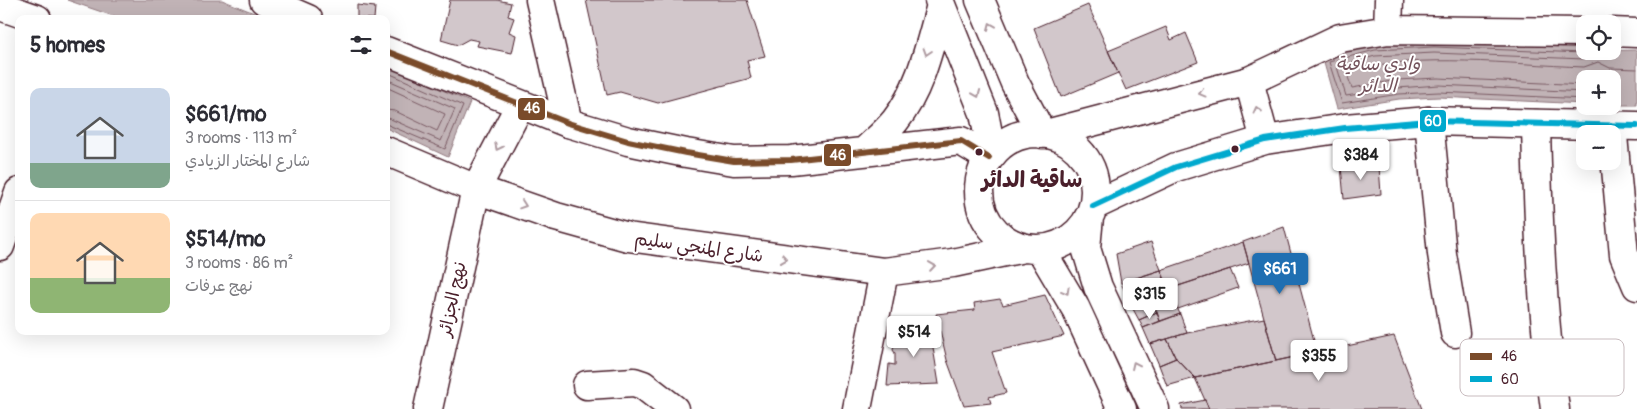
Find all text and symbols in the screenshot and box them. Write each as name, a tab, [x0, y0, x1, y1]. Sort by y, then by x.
map controls	[1576, 15, 1621, 170]
button: locate	[1576, 15, 1621, 60]
one-way arrow	[986, 22, 997, 31]
icon: filters	[347, 31, 375, 59]
text: 5 homes	[30, 32, 105, 59]
one-way arrow	[923, 47, 933, 56]
water label: وادي ساقية الدائر	[1336, 52, 1421, 98]
button: +	[1576, 70, 1621, 115]
one-way arrow	[1198, 87, 1207, 98]
one-way arrow	[970, 89, 981, 98]
line badge: 46	[517, 97, 546, 121]
text: 46	[524, 100, 540, 117]
text: $661/mo	[185, 101, 267, 128]
one-way arrow	[1252, 106, 1263, 115]
icon: home	[70, 108, 130, 168]
line badge: 60	[1419, 109, 1447, 133]
text: 60	[1424, 113, 1442, 130]
button: −	[1576, 125, 1621, 170]
text: 3 rooms · 113 m²	[185, 128, 297, 148]
pin: $384	[1331, 138, 1391, 181]
one-way arrow	[494, 142, 504, 151]
line badge: 46	[823, 143, 852, 167]
unlabelled marker	[1230, 144, 1240, 154]
text: $384	[1344, 145, 1378, 165]
text: 46	[830, 147, 846, 164]
unlabelled marker	[974, 147, 984, 157]
text: شارع المختار الزيادي	[185, 151, 310, 171]
district label: ساقية الدائر	[980, 166, 1082, 194]
one-way arrow	[518, 199, 526, 209]
text: $514/mo	[185, 226, 266, 253]
street label: شارع المنجي سليم	[633, 227, 765, 272]
icon: home	[70, 233, 130, 293]
pin: $661	[1250, 252, 1310, 295]
text: 3 rooms · 86 m²	[185, 253, 293, 273]
one-way arrow	[780, 253, 788, 264]
text: $661	[1263, 259, 1297, 279]
street label: نهج الجزائر	[433, 260, 472, 340]
one-way arrow	[929, 261, 937, 272]
text: نهج عرفات	[185, 276, 253, 296]
pin: $315	[1120, 278, 1180, 320]
text: $315	[1134, 284, 1166, 304]
one-way arrow	[1060, 286, 1070, 295]
pin: $514	[884, 316, 944, 358]
text: $514	[898, 322, 930, 342]
legend	[1460, 339, 1624, 396]
pin: $355	[1289, 340, 1349, 382]
text: $355	[1302, 346, 1336, 366]
text: 46	[1501, 348, 1517, 365]
one-way arrow	[1130, 361, 1141, 370]
text: 60	[1501, 371, 1519, 388]

